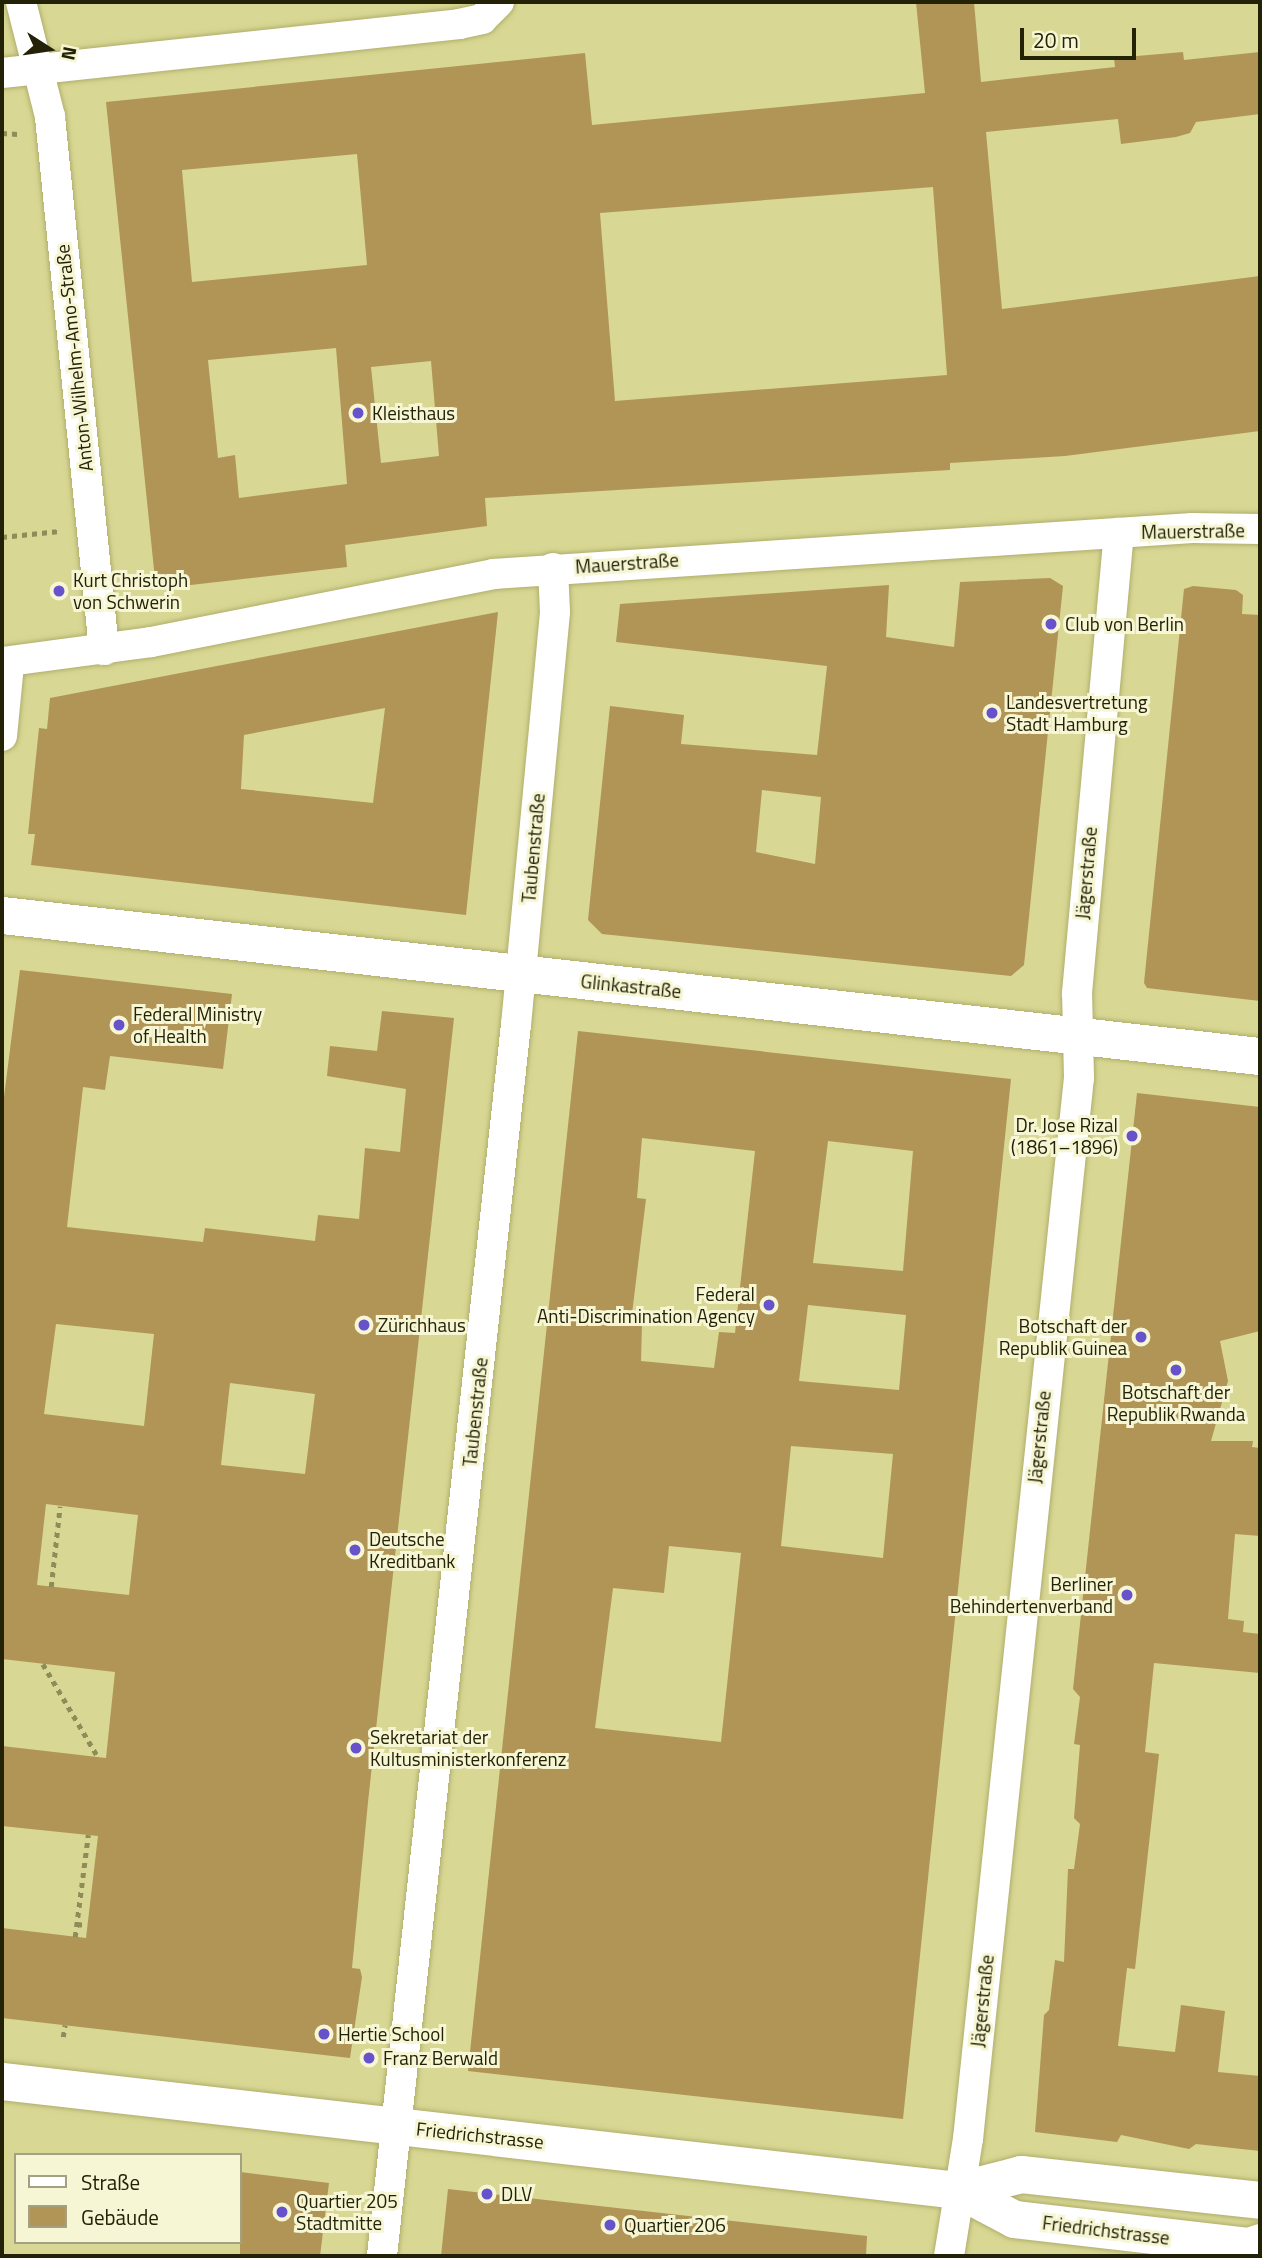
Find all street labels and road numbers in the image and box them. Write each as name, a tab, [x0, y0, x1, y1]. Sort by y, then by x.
street label: Anton-Wilhelm-Amo-Straße	[51, 243, 97, 473]
street label: Mauerstraße	[1141, 519, 1245, 543]
street label: Mauerstraße	[574, 548, 680, 578]
street label: Taubenstraße	[517, 792, 549, 904]
street label: Jägerstraße	[1071, 826, 1101, 920]
street label: Glinkastraße	[580, 969, 682, 1003]
street label: Taubenstraße	[458, 1356, 492, 1468]
street label: Jägerstraße	[1023, 1390, 1055, 1484]
street label: Jägerstraße	[966, 1954, 998, 2048]
street label: Friedrichstrasse	[415, 2117, 545, 2153]
street label: Friedrichstrasse	[1041, 2211, 1171, 2249]

